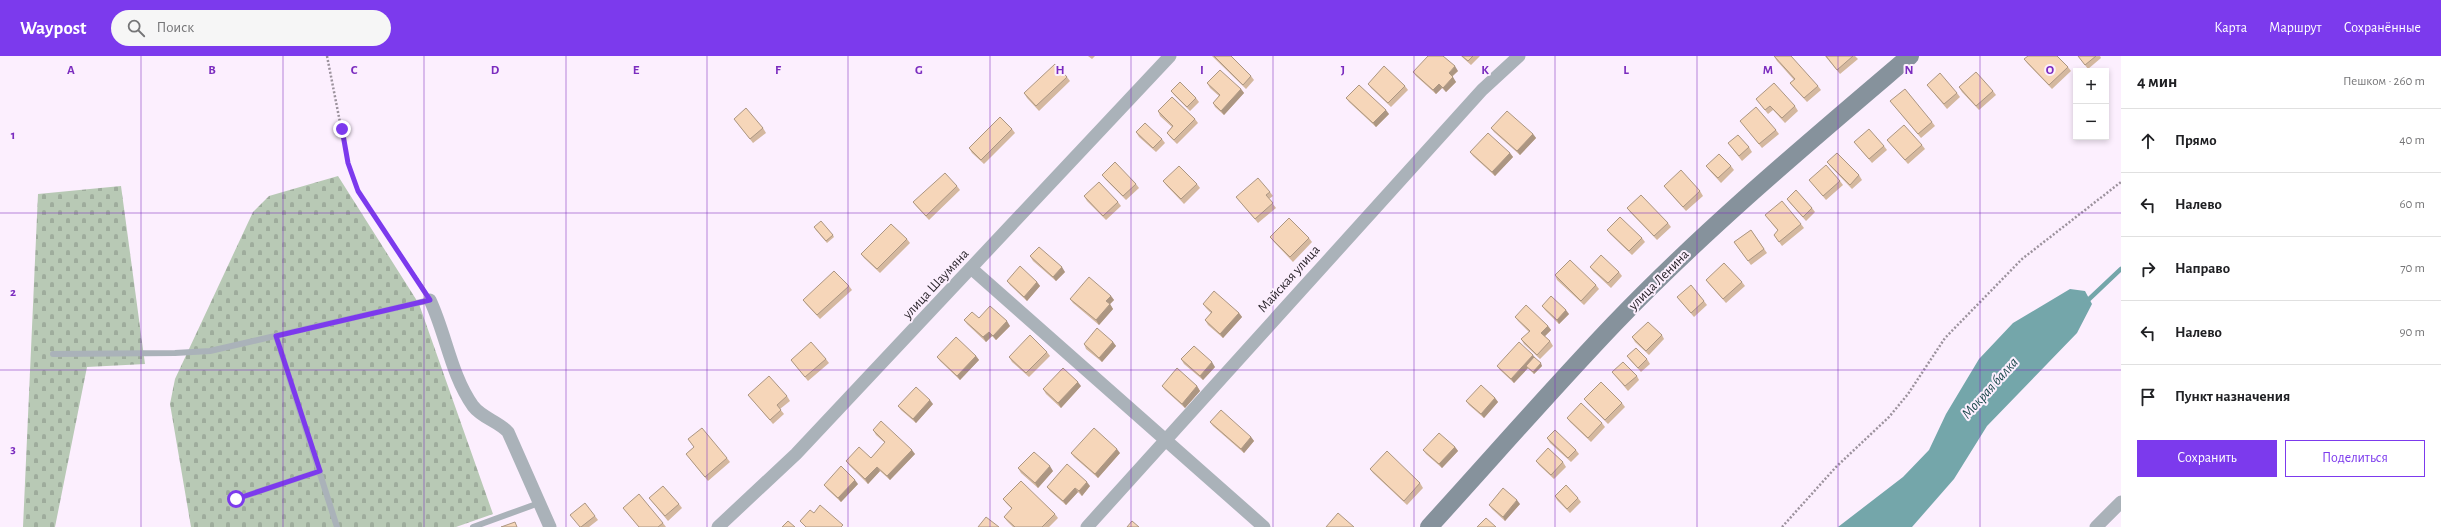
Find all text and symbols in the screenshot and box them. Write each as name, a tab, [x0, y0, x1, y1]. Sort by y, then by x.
search box	[111, 10, 391, 46]
icon: search	[125, 17, 147, 39]
text: Waypost	[20, 19, 87, 38]
text: Поиск	[157, 20, 194, 35]
text: Карта	[2214, 21, 2247, 35]
text: Маршрут	[2269, 21, 2322, 35]
text: Сохранённые	[2344, 21, 2421, 35]
text: A	[67, 64, 75, 77]
text: B	[208, 64, 216, 77]
text: C	[351, 64, 358, 77]
text: D	[491, 64, 500, 77]
text: E	[633, 64, 640, 77]
text: F	[775, 64, 782, 77]
text: G	[915, 64, 923, 77]
text: H	[1055, 64, 1065, 77]
text: I	[1200, 64, 1204, 77]
text: J	[1341, 64, 1345, 77]
text: K	[1481, 64, 1489, 77]
text: L	[1623, 64, 1629, 77]
text: M	[1763, 64, 1773, 77]
text: N	[1904, 64, 1914, 77]
text: O	[2046, 64, 2055, 77]
map controls	[2073, 68, 2109, 140]
button: +	[2073, 68, 2109, 104]
text: 4 мин	[2137, 73, 2177, 90]
text: Пешком · 260 m	[2343, 75, 2425, 88]
button: −	[2073, 104, 2109, 140]
route end	[333, 120, 351, 138]
text: 1	[11, 129, 15, 142]
icon: ahead	[2137, 130, 2159, 152]
text: Прямо	[2175, 133, 2217, 148]
text: 40 m	[2399, 134, 2425, 147]
icon: left	[2137, 194, 2159, 216]
text: Налево	[2175, 197, 2222, 212]
text: 60 m	[2399, 198, 2425, 211]
street label: Майская улица	[1255, 242, 1323, 315]
street label: улица Шаумяна	[900, 246, 972, 322]
street label: улица Ленина	[1626, 247, 1692, 313]
icon: right	[2137, 258, 2159, 280]
text: Направо	[2175, 261, 2230, 276]
text: 70 m	[2400, 262, 2425, 275]
text: 2	[10, 286, 16, 299]
icon: left	[2137, 322, 2159, 344]
text: Налево	[2175, 325, 2222, 340]
text: 90 m	[2399, 326, 2425, 339]
water label: Мокрая балка	[1959, 355, 2021, 421]
icon: arrive	[2137, 386, 2159, 408]
text: Пункт назначения	[2175, 389, 2290, 404]
button: Сохранить	[2137, 440, 2277, 477]
button: Поделиться	[2285, 440, 2425, 477]
text: 3	[10, 443, 16, 456]
route start	[227, 490, 245, 508]

